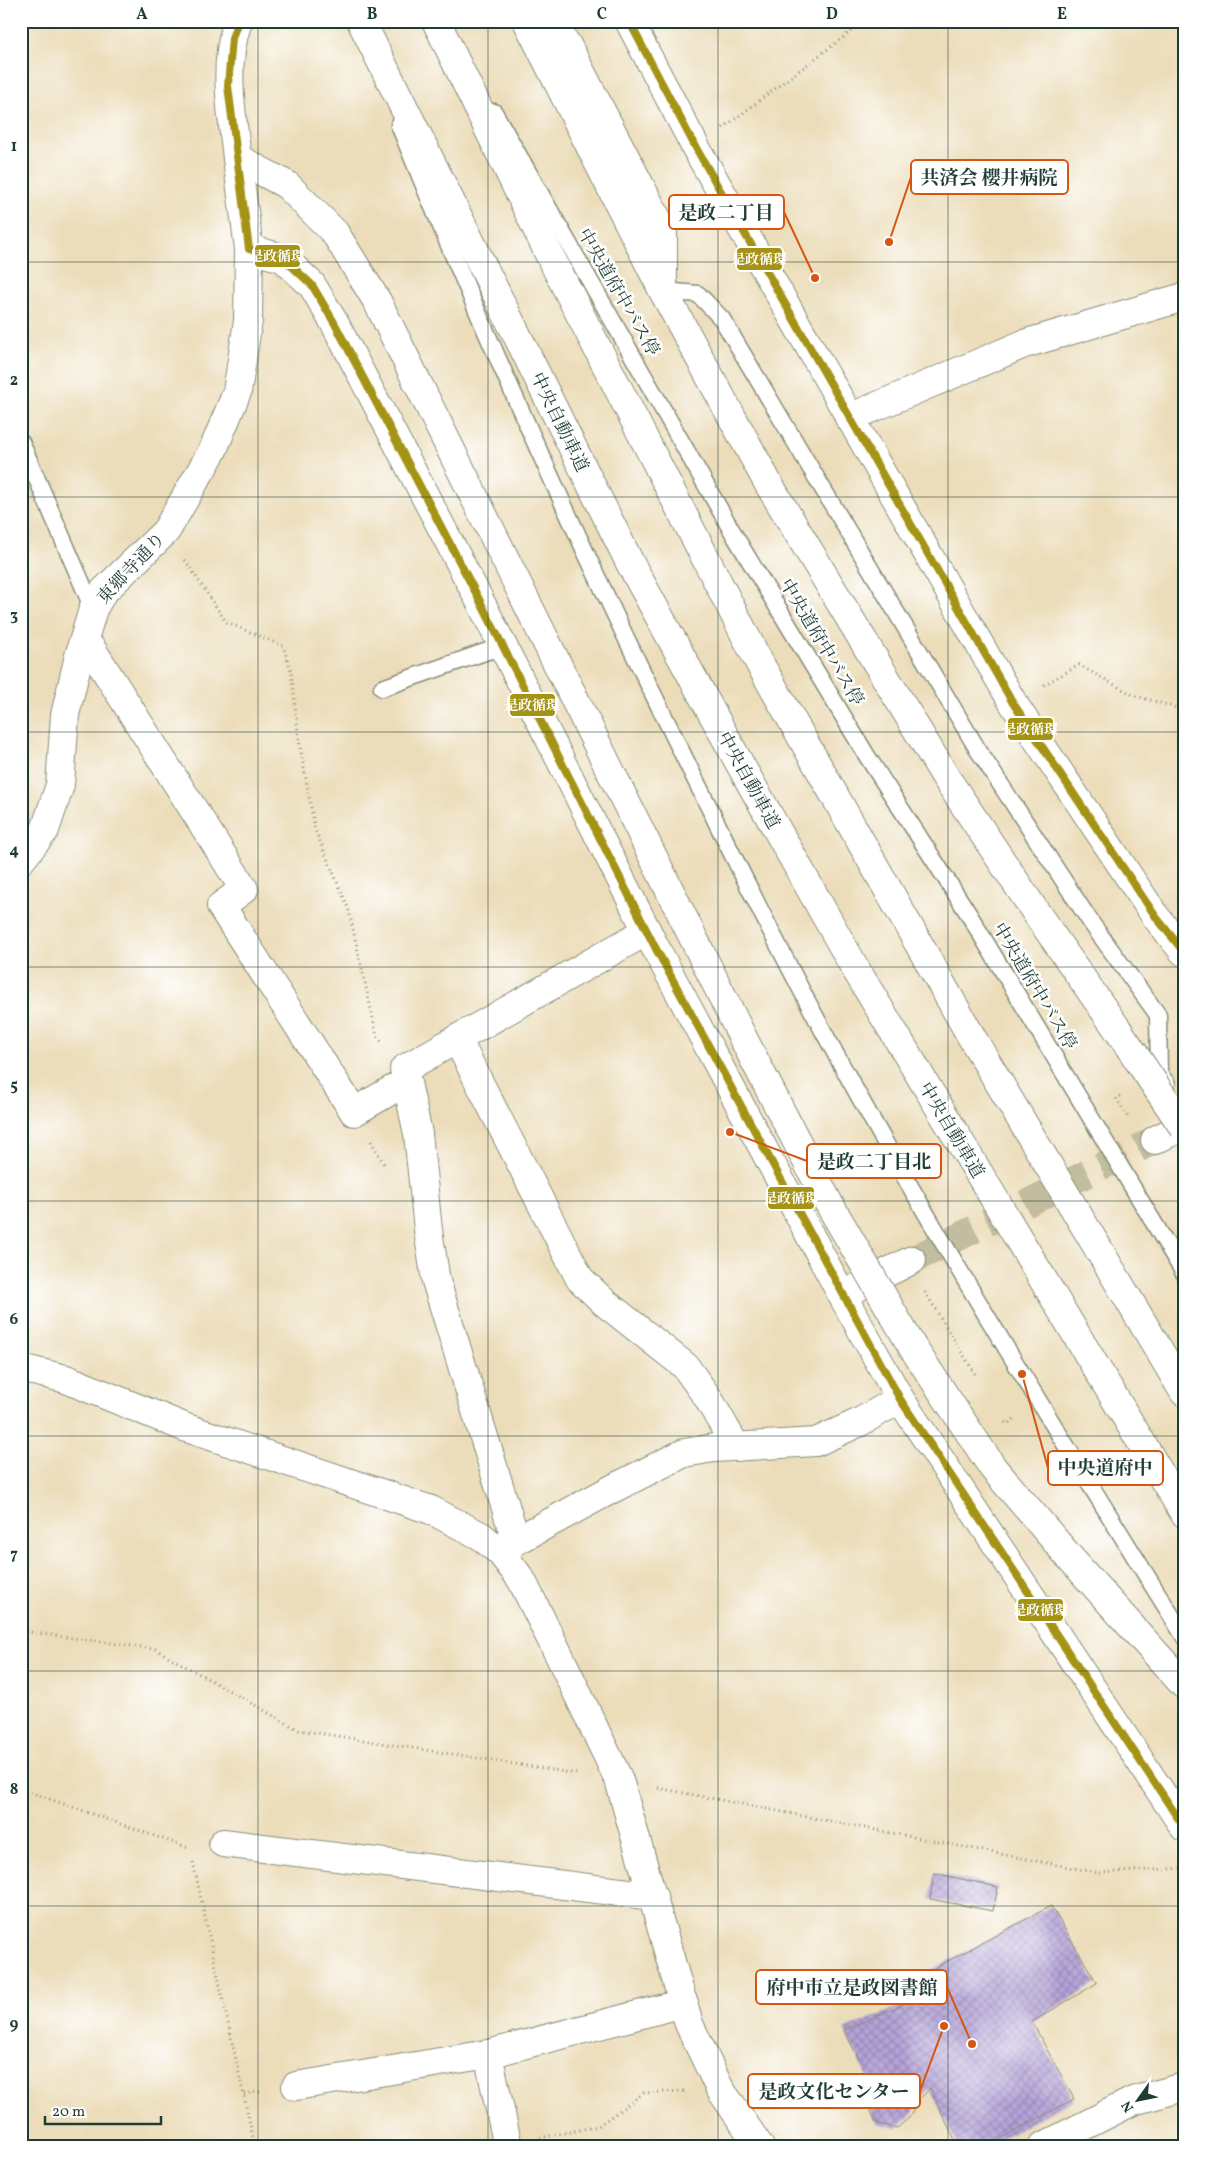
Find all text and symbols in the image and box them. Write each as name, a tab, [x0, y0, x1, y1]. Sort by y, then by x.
text: A	[136, 4, 148, 26]
text: B	[367, 4, 378, 26]
text: C	[597, 4, 607, 26]
text: D	[826, 4, 838, 26]
text: E	[1057, 4, 1067, 26]
text: 1	[11, 136, 17, 158]
callout: 共済会 櫻井病院	[911, 160, 1068, 194]
text: 共済会 櫻井病院	[921, 166, 1057, 192]
callout: 是政二丁目	[669, 195, 784, 229]
text: 是政二丁目	[678, 201, 774, 227]
street label: 中央道府中バス停	[571, 224, 665, 361]
line badge: 是政循環	[254, 244, 301, 268]
line badge: 是政循環	[736, 247, 783, 271]
text: 是政循環	[249, 248, 305, 267]
text: 是政循環	[731, 251, 787, 270]
street label: 中央自動車道	[524, 369, 594, 477]
text: 2	[10, 370, 18, 392]
street label: 東郷寺通り	[92, 528, 172, 610]
street label: 中央道府中バス停	[773, 575, 869, 711]
text: 3	[10, 605, 18, 627]
line badge: 是政循環	[509, 693, 556, 717]
text: 是政循環	[504, 697, 560, 716]
line badge: 是政循環	[1007, 717, 1054, 741]
text: 是政循環	[1002, 721, 1058, 740]
street label: 中央自動車道	[711, 727, 785, 834]
text: 4	[9, 840, 19, 862]
street label: 中央道府中バス停	[986, 919, 1082, 1055]
text: 5	[10, 1075, 18, 1097]
street label: 中央自動車道	[912, 1078, 989, 1183]
callout: 是政二丁目北	[807, 1144, 941, 1178]
text: 是政二丁目北	[817, 1150, 931, 1176]
line badge: 是政循環	[767, 1186, 815, 1210]
text: 是政循環	[763, 1190, 819, 1209]
text: 6	[10, 1309, 19, 1331]
callout: 中央道府中	[1048, 1451, 1163, 1485]
text: 中央道府中	[1057, 1456, 1153, 1482]
text: 7	[10, 1544, 18, 1566]
line badge: 是政循環	[1017, 1598, 1064, 1622]
text: 是政循環	[1012, 1602, 1068, 1621]
text: 8	[10, 1779, 18, 1801]
callout: 府中市立是政図書館	[756, 1970, 947, 2004]
text: 府中市立是政図書館	[766, 1976, 938, 2002]
text: 9	[10, 2014, 19, 2036]
callout: 是政文化センター	[748, 2074, 920, 2108]
north arrow	[1112, 2076, 1162, 2126]
text: 是政文化センター	[758, 2080, 910, 2106]
scale bar	[45, 2093, 161, 2125]
text: N	[1118, 2097, 1139, 2116]
text: 20 m	[52, 2102, 85, 2123]

